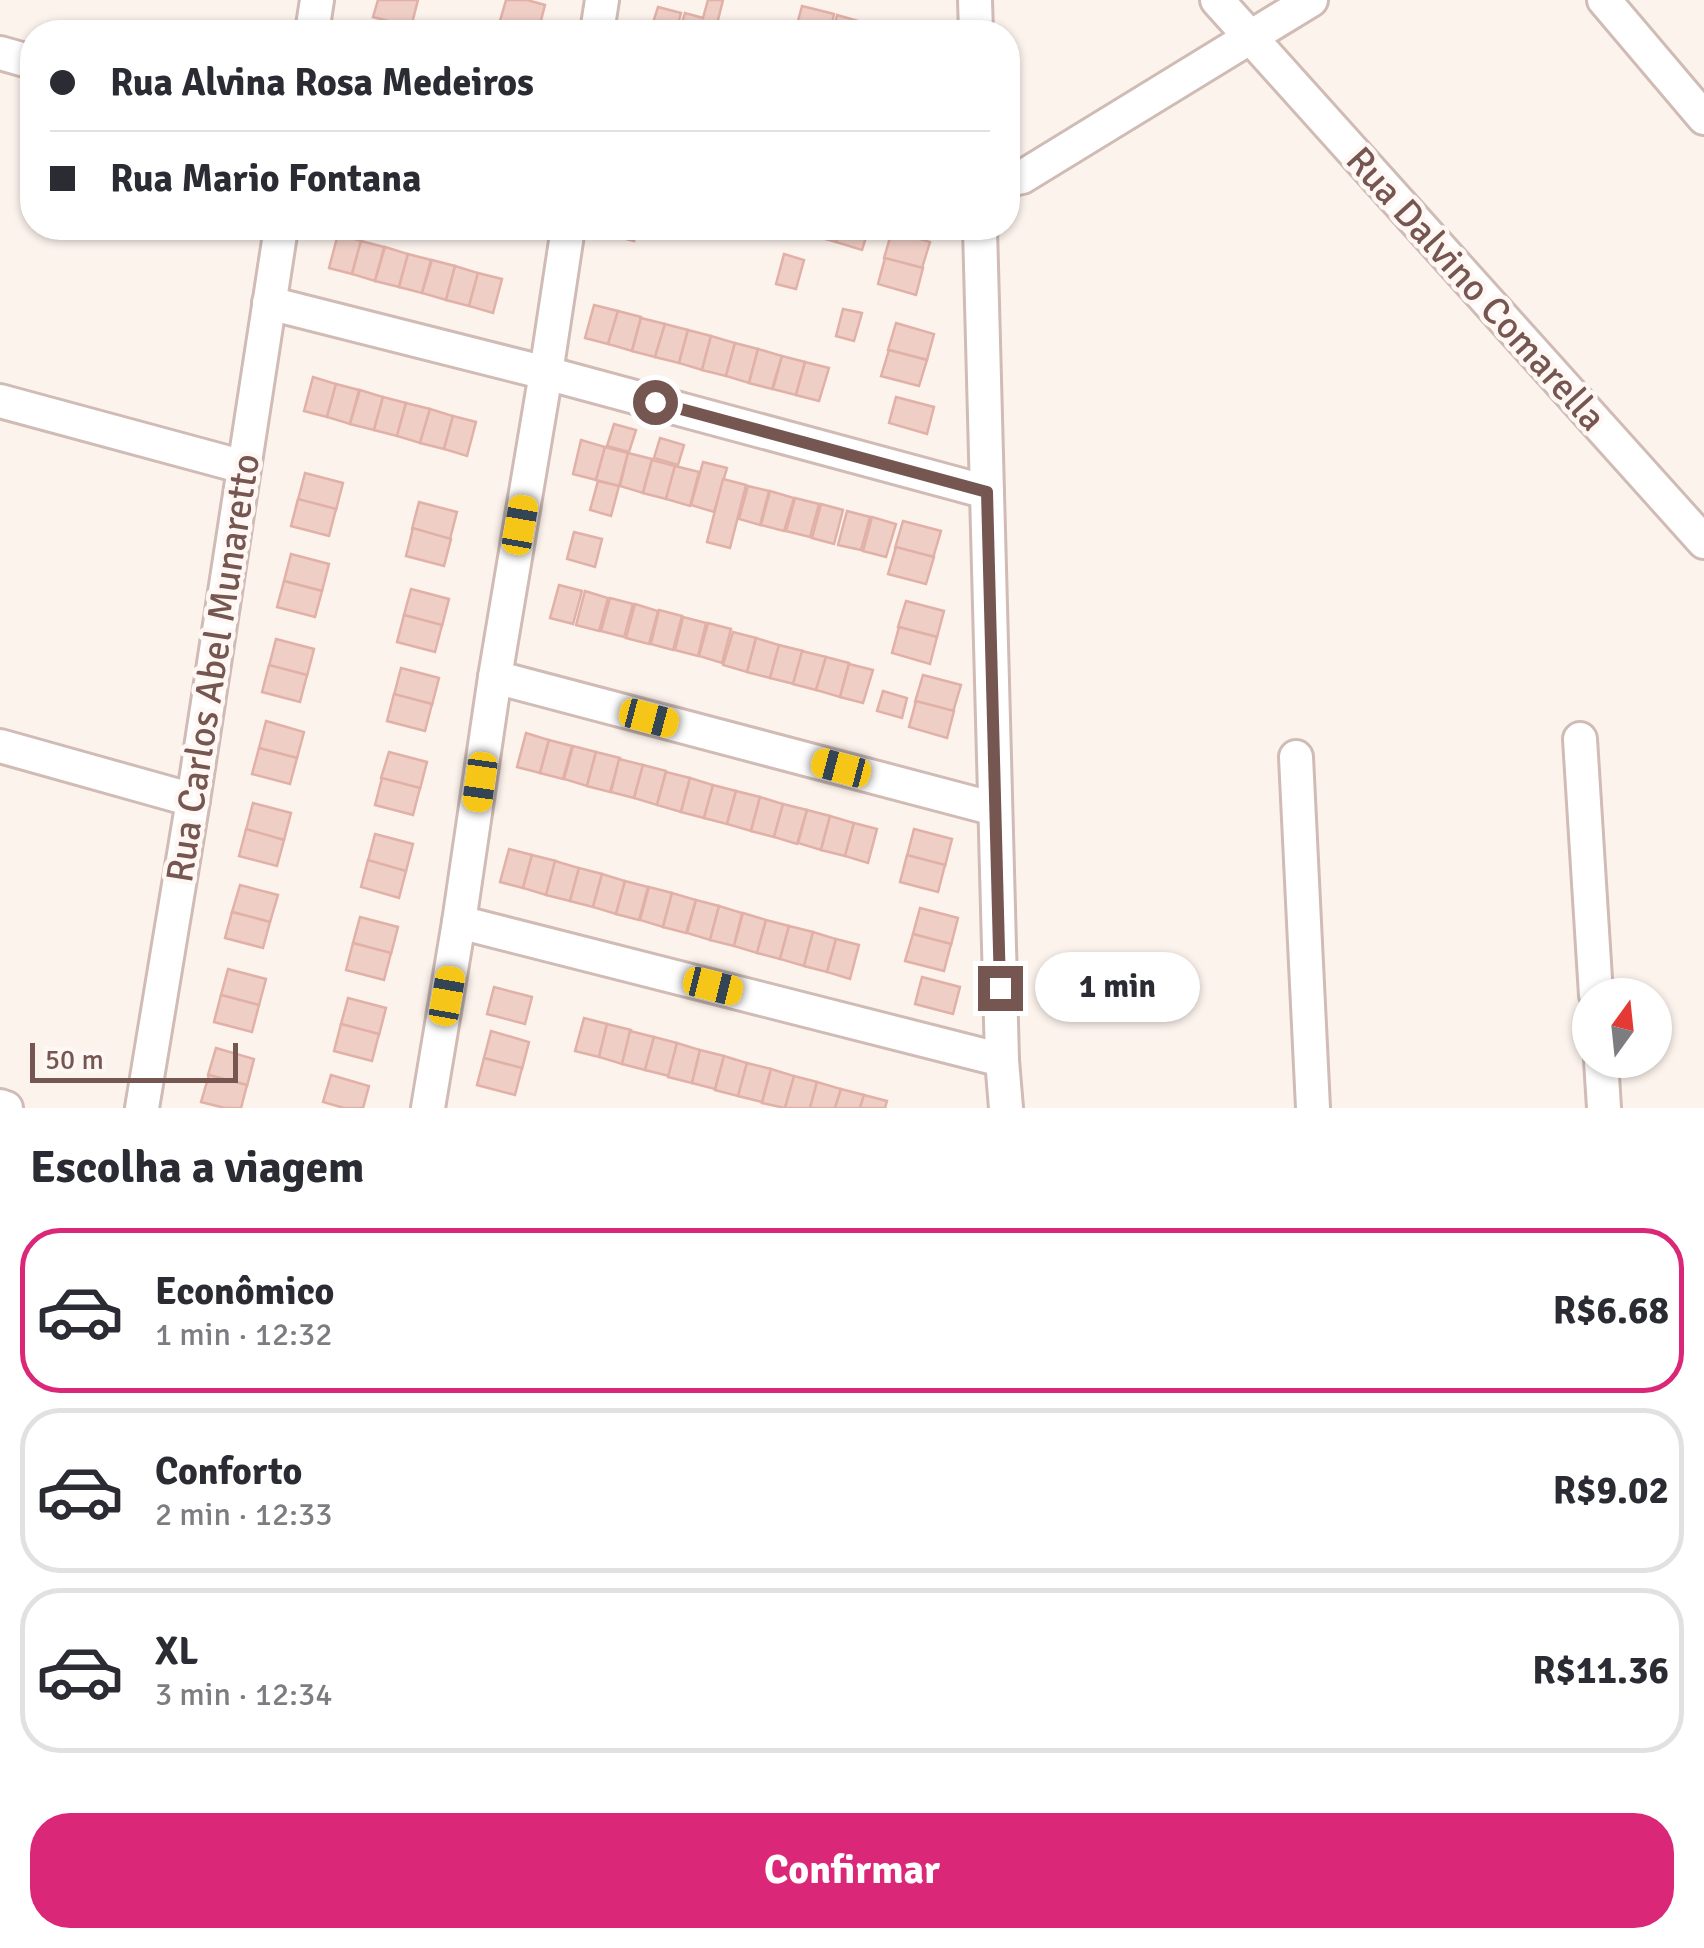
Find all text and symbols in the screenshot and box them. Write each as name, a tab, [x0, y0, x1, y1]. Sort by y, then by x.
text: Rua Alvina Rosa Medeiros	[110, 59, 534, 106]
street label: Rua Dalvino Comarella	[1336, 137, 1616, 441]
text: Rua Mario Fontana	[110, 155, 422, 202]
route start	[633, 380, 678, 425]
street label: Rua Carlos Abel Munaretto	[156, 450, 270, 886]
car	[500, 493, 540, 557]
car	[616, 696, 682, 740]
car	[808, 746, 874, 790]
car	[461, 750, 499, 814]
callout: 1 min	[1035, 953, 1200, 1023]
car	[427, 964, 467, 1028]
car	[680, 964, 746, 1008]
route end	[978, 966, 1023, 1011]
text: 1 min	[1079, 967, 1156, 1006]
north arrow	[1572, 978, 1672, 1078]
map controls	[1572, 978, 1672, 1078]
scale bar	[30, 1038, 238, 1082]
text: 50 m	[45, 1043, 104, 1077]
text: Escolha a viagem	[30, 1140, 364, 1195]
icon: car	[35, 1266, 125, 1356]
text: Econômico	[155, 1268, 334, 1315]
text: R$6.68	[1553, 1287, 1669, 1334]
text: 1 min · 12:32	[155, 1315, 333, 1354]
icon: car	[35, 1446, 125, 1536]
text: Conforto	[155, 1448, 302, 1495]
text: R$9.02	[1553, 1467, 1669, 1514]
text: 2 min · 12:33	[155, 1495, 333, 1534]
icon: car	[35, 1626, 125, 1716]
text: XL	[155, 1628, 198, 1675]
text: R$11.36	[1532, 1647, 1669, 1694]
text: 3 min · 12:34	[155, 1675, 333, 1714]
button: Confirmar	[30, 1813, 1674, 1928]

